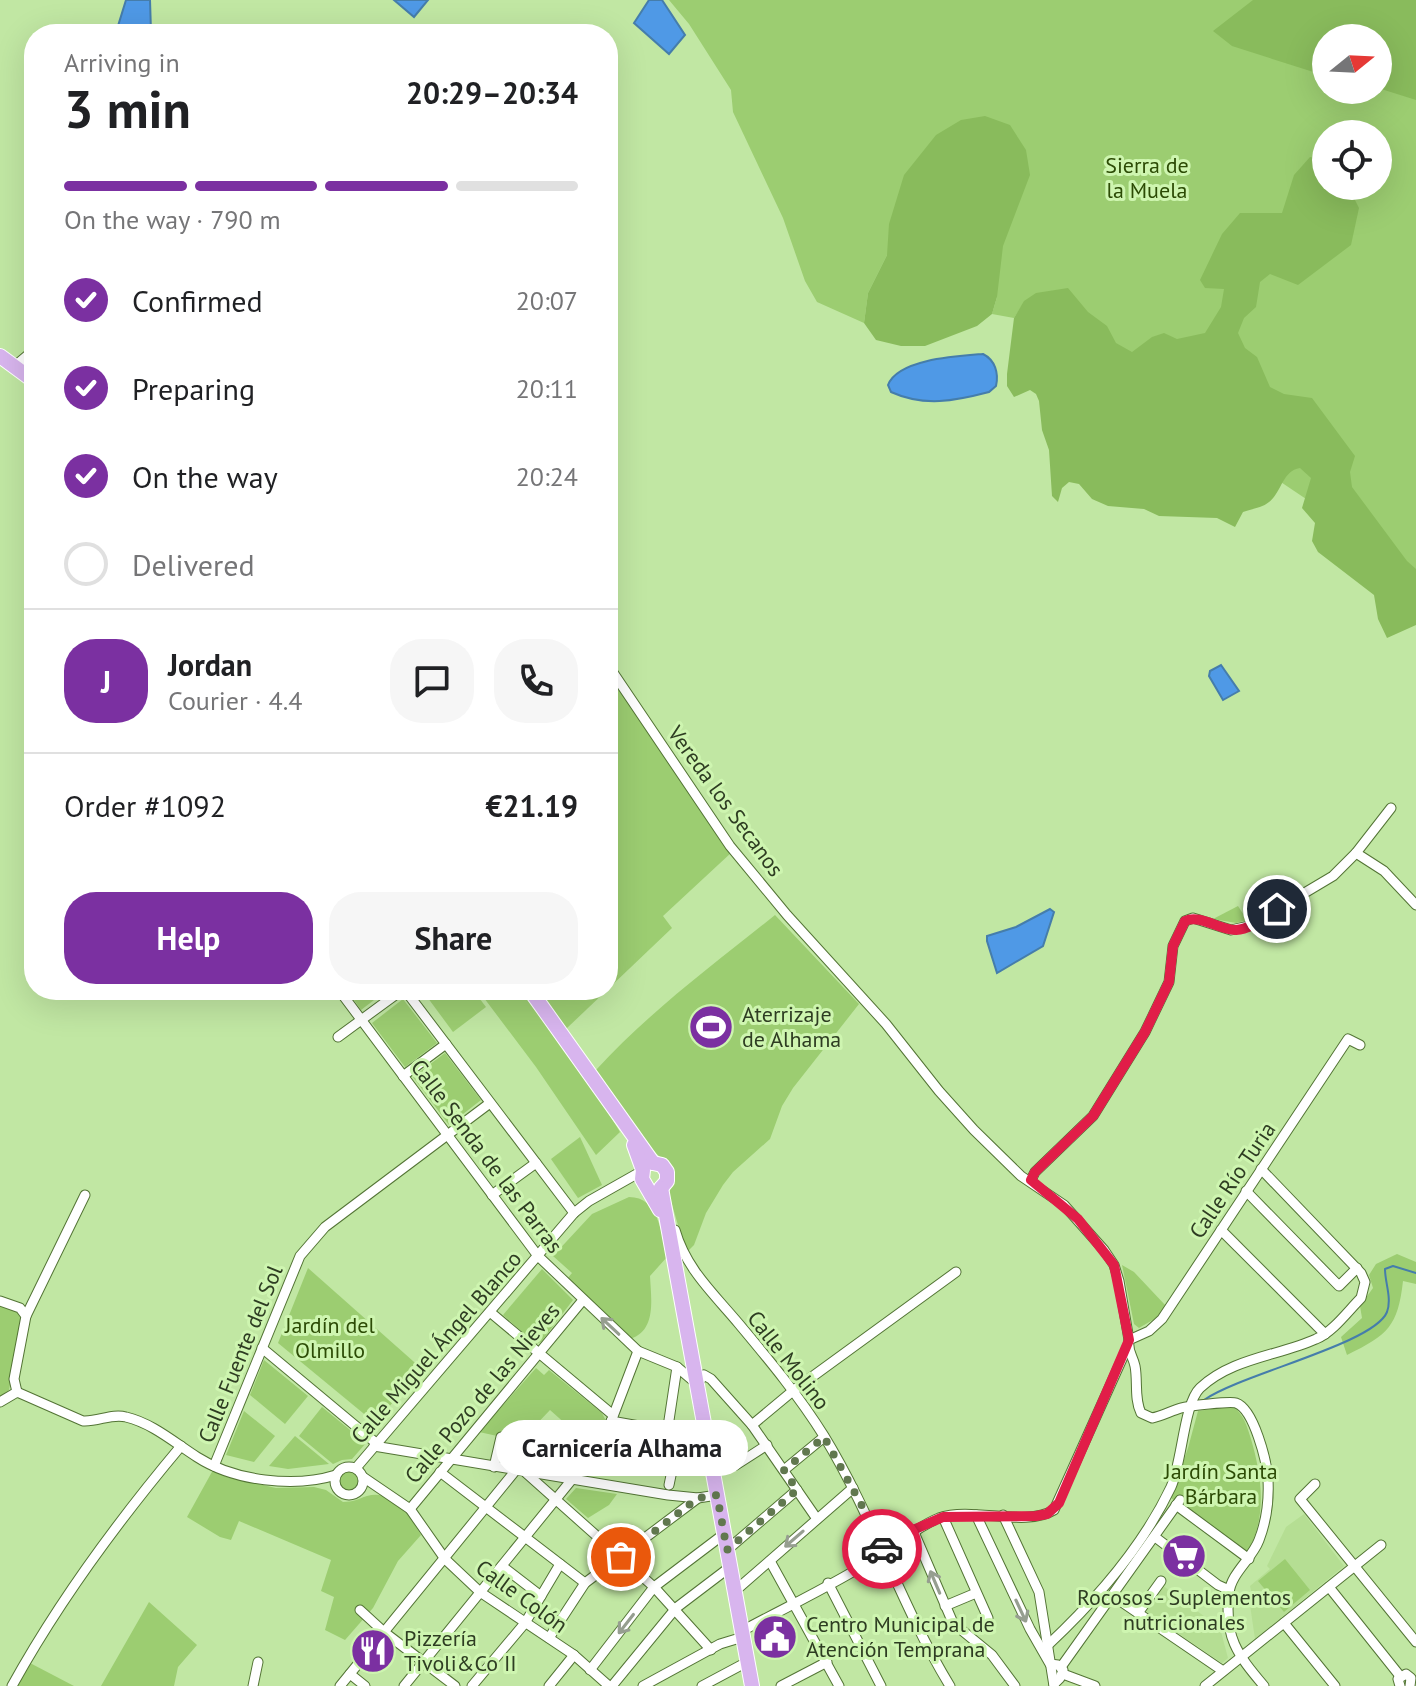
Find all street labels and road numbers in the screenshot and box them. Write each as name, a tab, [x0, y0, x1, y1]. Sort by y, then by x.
street label: Vereda los Secanos	[661, 719, 790, 882]
street label: Calle Senda de las Parras	[405, 1054, 569, 1258]
street label: Calle Río Turia	[1183, 1116, 1281, 1244]
street label: Calle Miguel Ángel Blanco	[345, 1245, 527, 1449]
street label: Calle Fuente del Sol	[192, 1261, 289, 1447]
street label: Calle Pozo de las Nieves	[398, 1297, 566, 1489]
street label: Calle Molino	[742, 1305, 836, 1415]
street label: Calle Colón	[471, 1553, 573, 1639]

